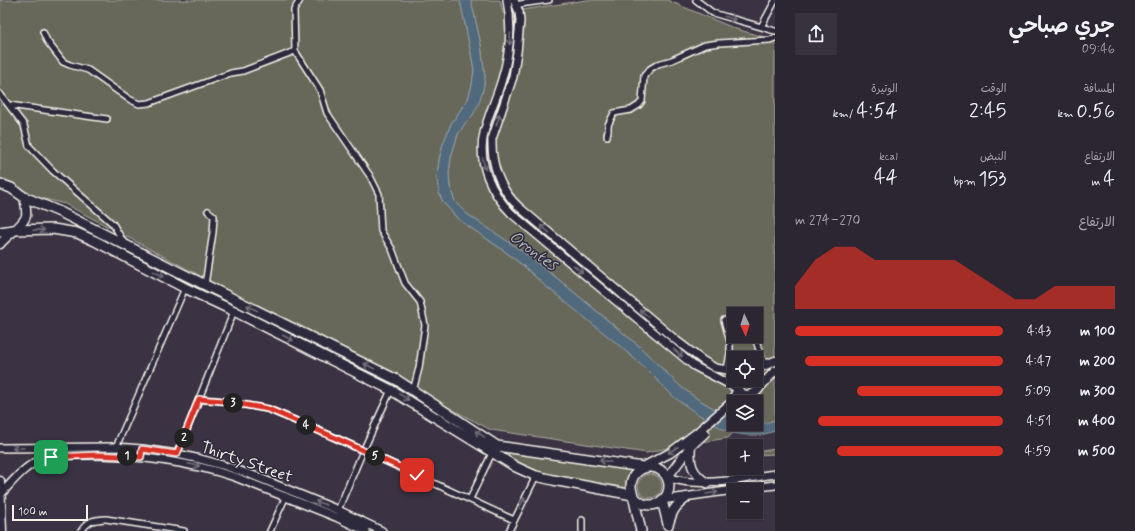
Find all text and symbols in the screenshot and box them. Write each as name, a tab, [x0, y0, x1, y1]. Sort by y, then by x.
text: جري صباحي	[1008, 12, 1115, 40]
button: share	[795, 13, 837, 55]
one-way arrow	[723, 15, 736, 22]
one-way arrow	[506, 32, 513, 45]
text: 09:46	[1082, 41, 1115, 58]
text: الوتيرة	[871, 82, 898, 96]
text: الوقت	[981, 82, 1006, 96]
text: المسافة	[1084, 82, 1115, 96]
text: 4:54	[857, 98, 898, 125]
text: 2:45	[969, 98, 1006, 125]
text: 0.56	[1077, 98, 1115, 125]
text: /km	[833, 107, 857, 121]
text: km	[1058, 107, 1077, 121]
one-way arrow	[495, 113, 502, 126]
text: kcal	[879, 150, 898, 164]
text: النبض	[980, 150, 1006, 164]
text: الارتفاع	[1084, 150, 1115, 164]
one-way arrow	[481, 158, 489, 171]
text: 44	[874, 164, 898, 191]
text: 153	[979, 166, 1006, 193]
text: 4	[1103, 166, 1115, 193]
text: bpm	[953, 175, 979, 189]
text: m	[1092, 175, 1103, 189]
text: 270–274 m	[795, 212, 860, 229]
text: الارتفاع	[1079, 214, 1115, 231]
one-way arrow	[540, 225, 550, 234]
one-way arrow	[32, 226, 45, 233]
water label: Orontes	[505, 226, 563, 277]
one-way arrow	[573, 265, 583, 274]
one-way arrow	[153, 271, 165, 278]
one-way arrow	[246, 304, 258, 312]
north arrow	[727, 307, 763, 343]
map controls	[727, 307, 763, 519]
one-way arrow	[639, 309, 650, 318]
text: 4:43	[1027, 323, 1051, 340]
text: 100 m	[1080, 323, 1115, 340]
one-way arrow	[282, 335, 294, 342]
one-way arrow	[673, 348, 683, 357]
button: locate	[727, 351, 763, 387]
text: 4:47	[1026, 353, 1051, 370]
text: 200 m	[1080, 353, 1115, 370]
one-way arrow	[363, 362, 375, 370]
text: 5:09	[1025, 383, 1051, 400]
text: 300 m	[1080, 383, 1115, 400]
pin: 3	[223, 393, 243, 413]
one-way arrow	[398, 394, 410, 402]
button: layers	[727, 395, 763, 431]
text: 3	[231, 396, 235, 410]
text: 4:51	[1027, 413, 1051, 430]
text: 400 m	[1078, 413, 1115, 430]
pin: 4	[296, 415, 316, 435]
text: 4	[303, 418, 309, 432]
pin: 2	[174, 428, 194, 448]
one-way arrow	[474, 430, 485, 438]
text: 2	[181, 431, 187, 445]
street label: Thirty Street	[198, 437, 296, 488]
button: +	[727, 439, 763, 475]
pin	[34, 440, 68, 474]
text: 4:59	[1024, 443, 1051, 460]
text: 500 m	[1078, 443, 1115, 460]
one-way arrow	[12, 444, 25, 452]
icon: arrive	[40, 446, 62, 468]
pin: 1	[117, 446, 137, 466]
pin: 5	[365, 446, 385, 466]
one-way arrow	[667, 447, 679, 455]
text: 1	[125, 449, 129, 463]
text: 5	[372, 449, 378, 463]
one-way arrow	[599, 457, 612, 465]
pin	[400, 458, 434, 492]
one-way arrow	[187, 462, 200, 470]
icon: check	[406, 464, 428, 486]
button: −	[727, 483, 763, 519]
one-way arrow	[705, 489, 718, 497]
one-way arrow	[519, 498, 526, 510]
one-way arrow	[316, 499, 328, 507]
scale bar	[12, 503, 88, 522]
text: 100 m	[18, 505, 48, 519]

